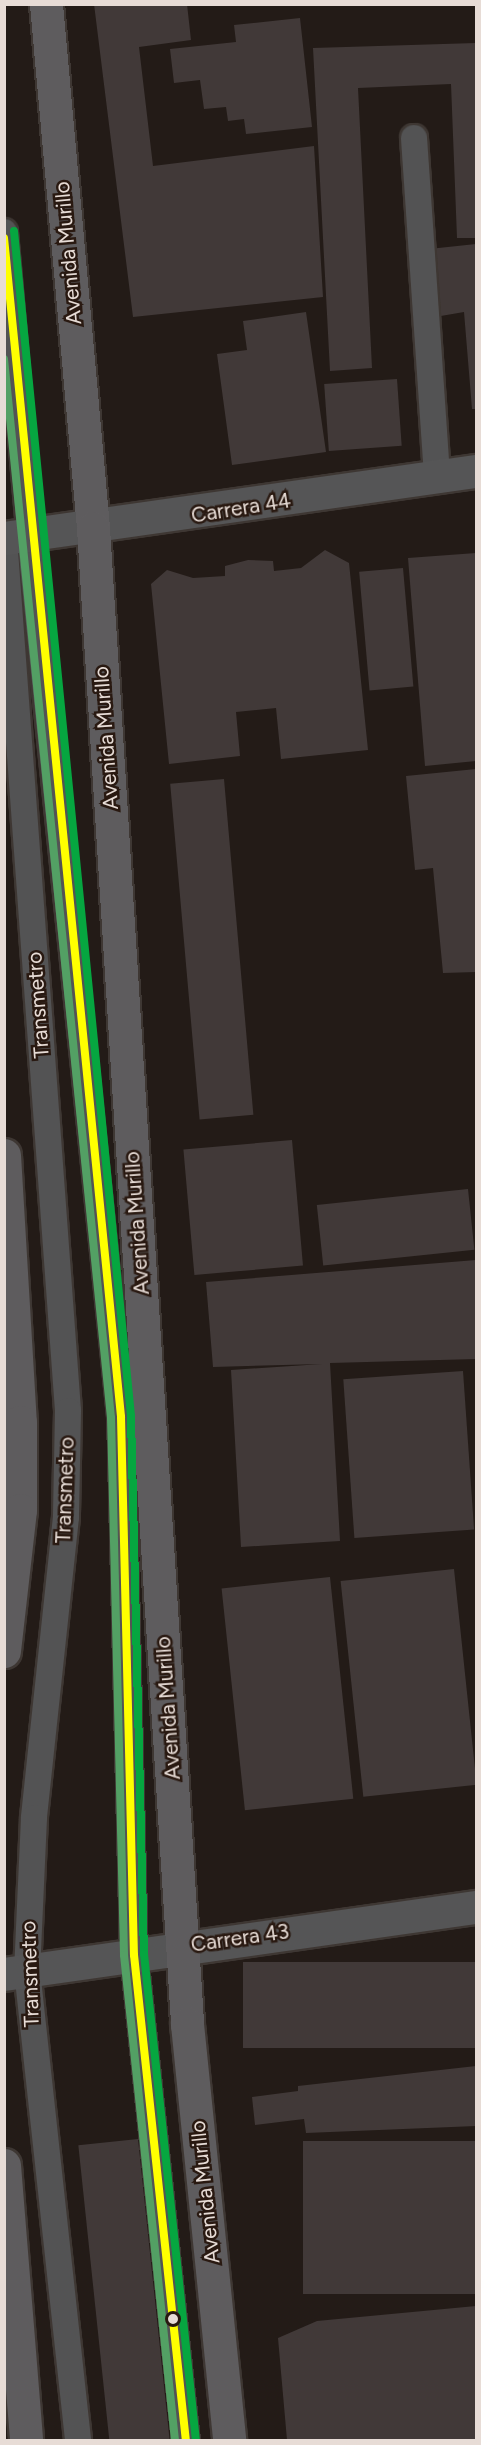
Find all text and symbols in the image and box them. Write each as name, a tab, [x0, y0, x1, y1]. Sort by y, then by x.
street label: Avenida Murillo	[49, 180, 87, 326]
street label: Carrera 44	[189, 488, 293, 528]
street label: Avenida Murillo	[88, 665, 124, 811]
street label: Transmetro	[22, 951, 54, 1059]
street label: Avenida Murillo	[119, 1150, 155, 1296]
street label: Transmetro	[51, 1436, 79, 1544]
street label: Avenida Murillo	[150, 1635, 186, 1781]
street label: Carrera 43	[189, 1919, 291, 1957]
street label: Transmetro	[16, 1920, 44, 2028]
street label: Avenida Murillo	[185, 2119, 225, 2265]
unlabelled marker	[167, 2313, 179, 2325]

